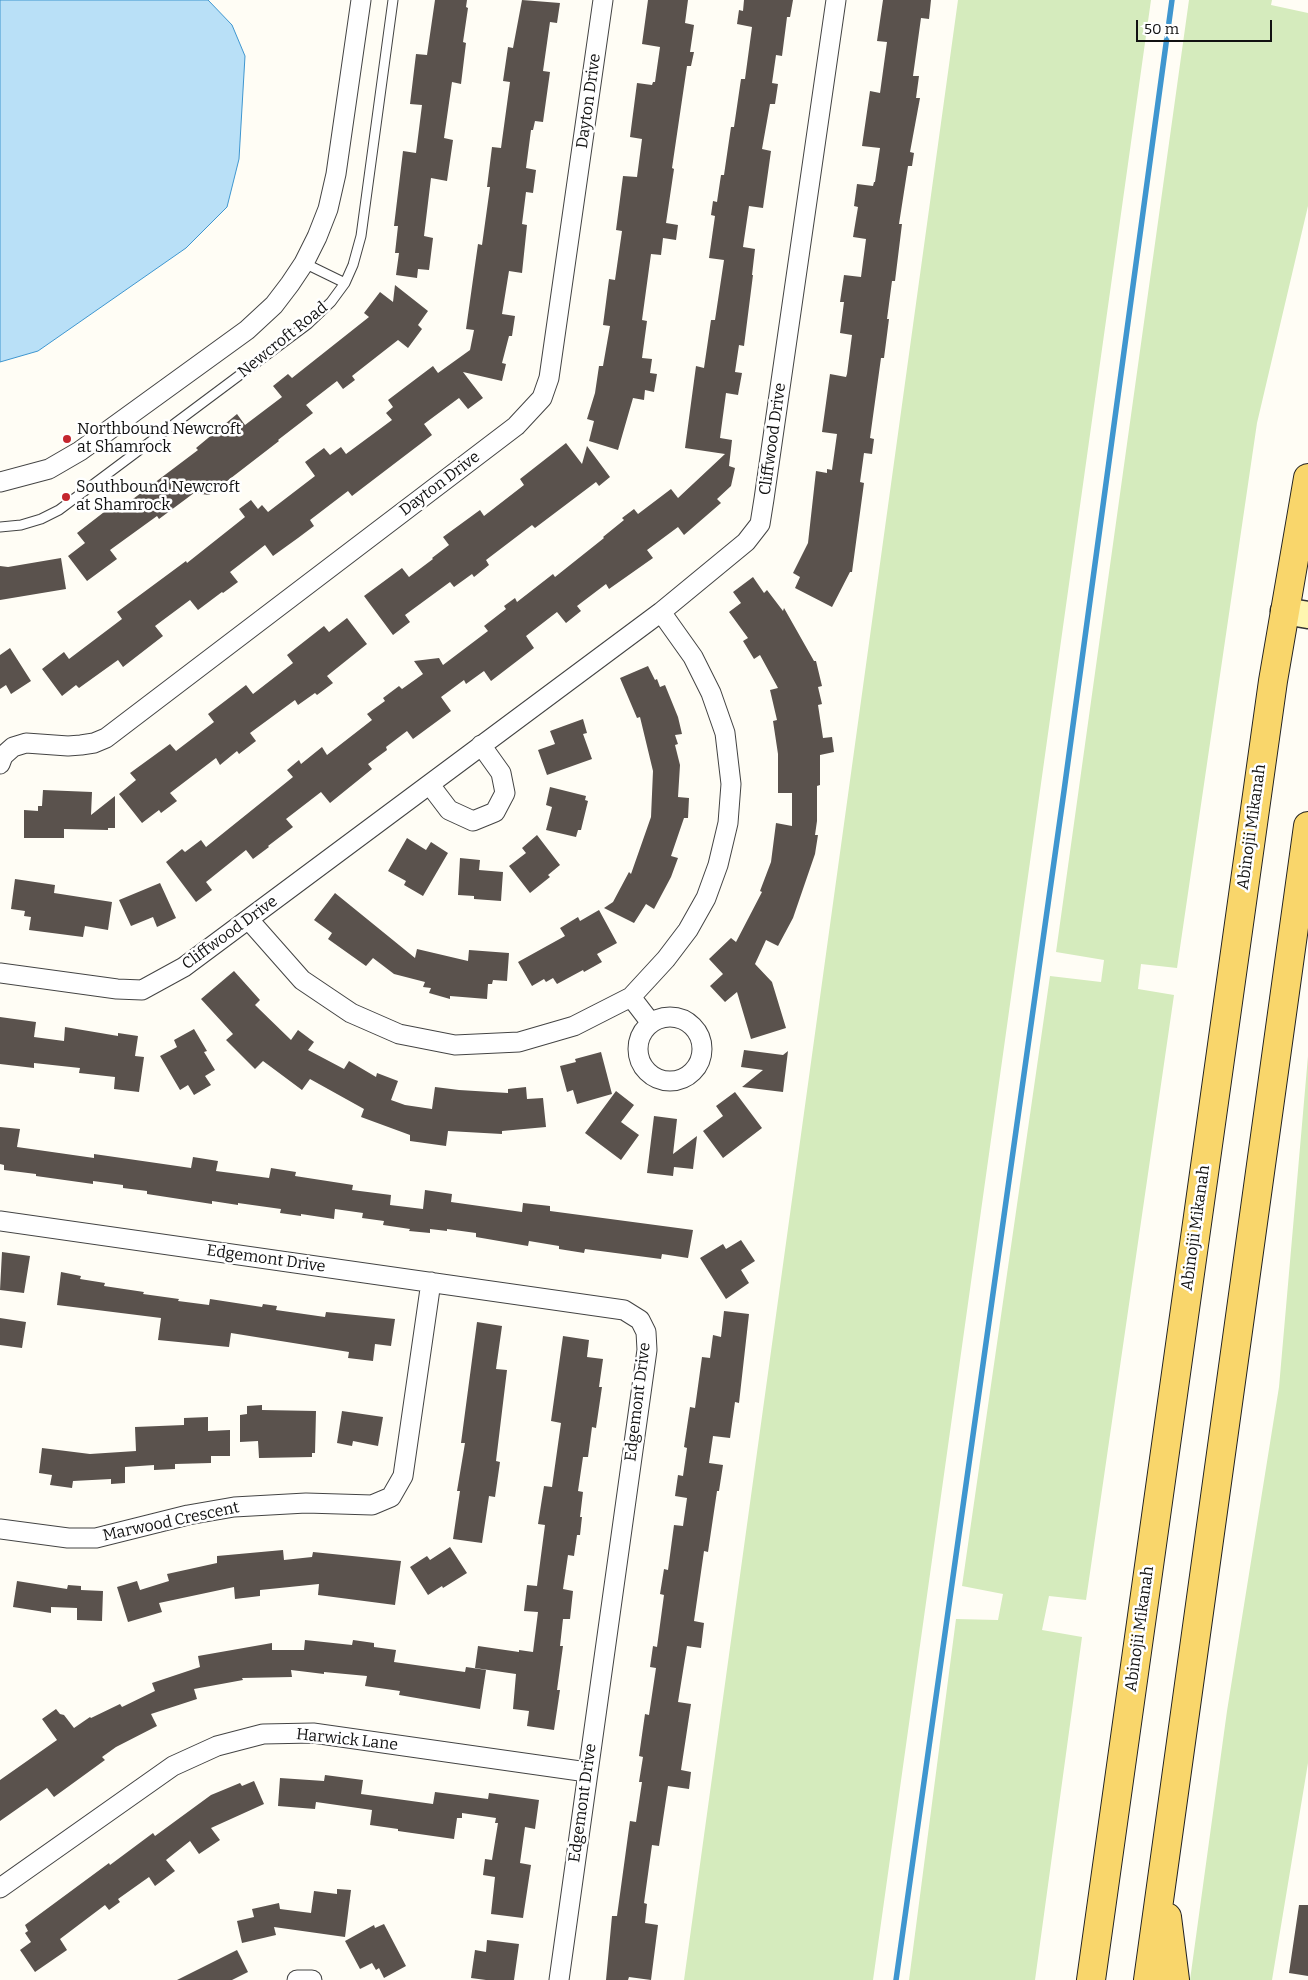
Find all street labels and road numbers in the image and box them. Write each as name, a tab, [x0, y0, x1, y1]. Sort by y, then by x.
street label: Dayton Drive	[573, 52, 605, 150]
street label: Newcroft Road	[234, 298, 332, 382]
street label: Cliffwood Drive	[756, 382, 790, 496]
street label: Dayton Drive	[396, 448, 484, 520]
street label: Abinojii Mikanah	[1234, 763, 1270, 891]
street label: Cliffwood Drive	[179, 892, 281, 974]
street label: Abinojii Mikanah	[1178, 1164, 1214, 1292]
street label: Edgemont Drive	[205, 1241, 327, 1277]
street label: Edgemont Drive	[621, 1341, 655, 1463]
street label: Marwood Crescent	[101, 1498, 241, 1546]
street label: Abinojii Mikanah	[1122, 1565, 1158, 1693]
street label: Harwick Lane	[295, 1725, 399, 1755]
street label: Edgemont Drive	[565, 1742, 601, 1864]

